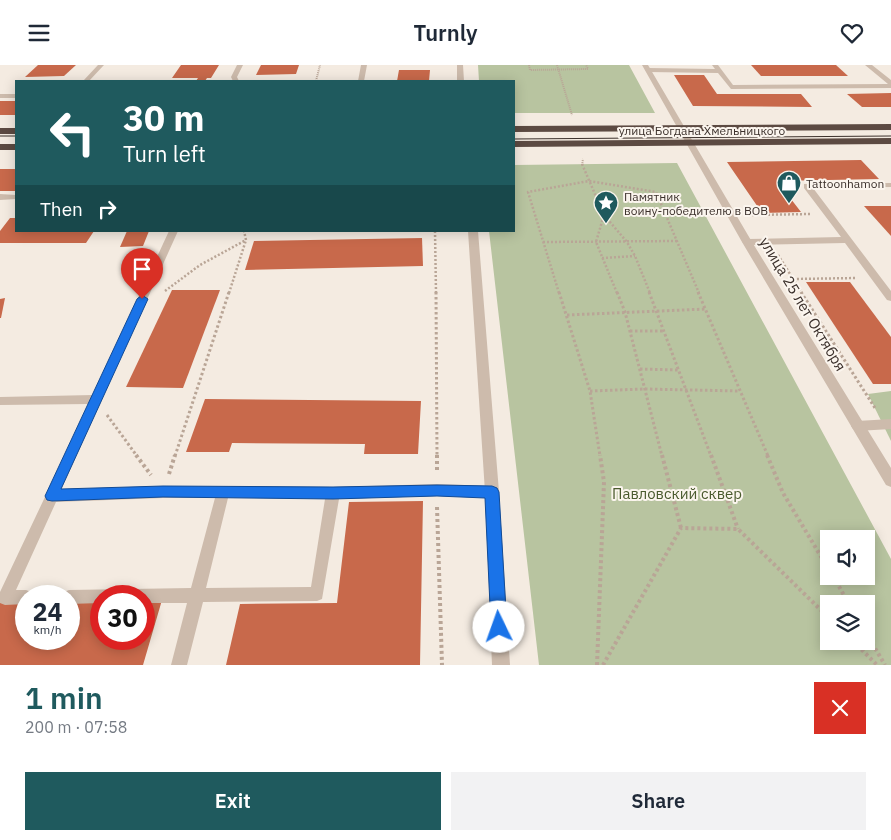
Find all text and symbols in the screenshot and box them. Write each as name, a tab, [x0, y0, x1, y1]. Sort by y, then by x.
text: Turnly	[413, 18, 478, 47]
icon: menu	[25, 19, 53, 47]
icon: heart	[838, 19, 866, 47]
text: 30 m	[123, 95, 205, 141]
icon: left	[40, 100, 105, 165]
street label: улица Богдана Хмельницкого	[619, 123, 786, 138]
text: Turn left	[123, 139, 206, 168]
shop icon: Tattoonhamon	[776, 170, 802, 204]
place label: Tattoonhamon	[806, 176, 884, 191]
place label: Памятник воину-победителю в ВОВ	[624, 189, 768, 218]
place icon: Памятник воину-победителю в ВОВ	[593, 190, 619, 224]
icon: right	[93, 195, 121, 223]
text: Then	[40, 197, 83, 221]
street label: улица 25 лет Октября	[756, 234, 850, 374]
pin	[121, 248, 163, 299]
icon: arrive	[128, 255, 156, 283]
park label: Павловский сквер	[612, 484, 742, 503]
map controls	[820, 530, 875, 650]
button: sound	[820, 530, 875, 585]
speed limit sign: 30	[90, 585, 155, 650]
text: 24	[32, 595, 63, 628]
button: layers	[820, 595, 875, 650]
position arrow	[472, 600, 524, 652]
text: km/h	[33, 622, 62, 637]
text: 1 min	[25, 678, 103, 717]
button: close	[814, 682, 866, 734]
text: 200 m · 07:58	[25, 717, 127, 737]
button: Exit	[25, 772, 441, 830]
button: Share	[451, 772, 866, 830]

